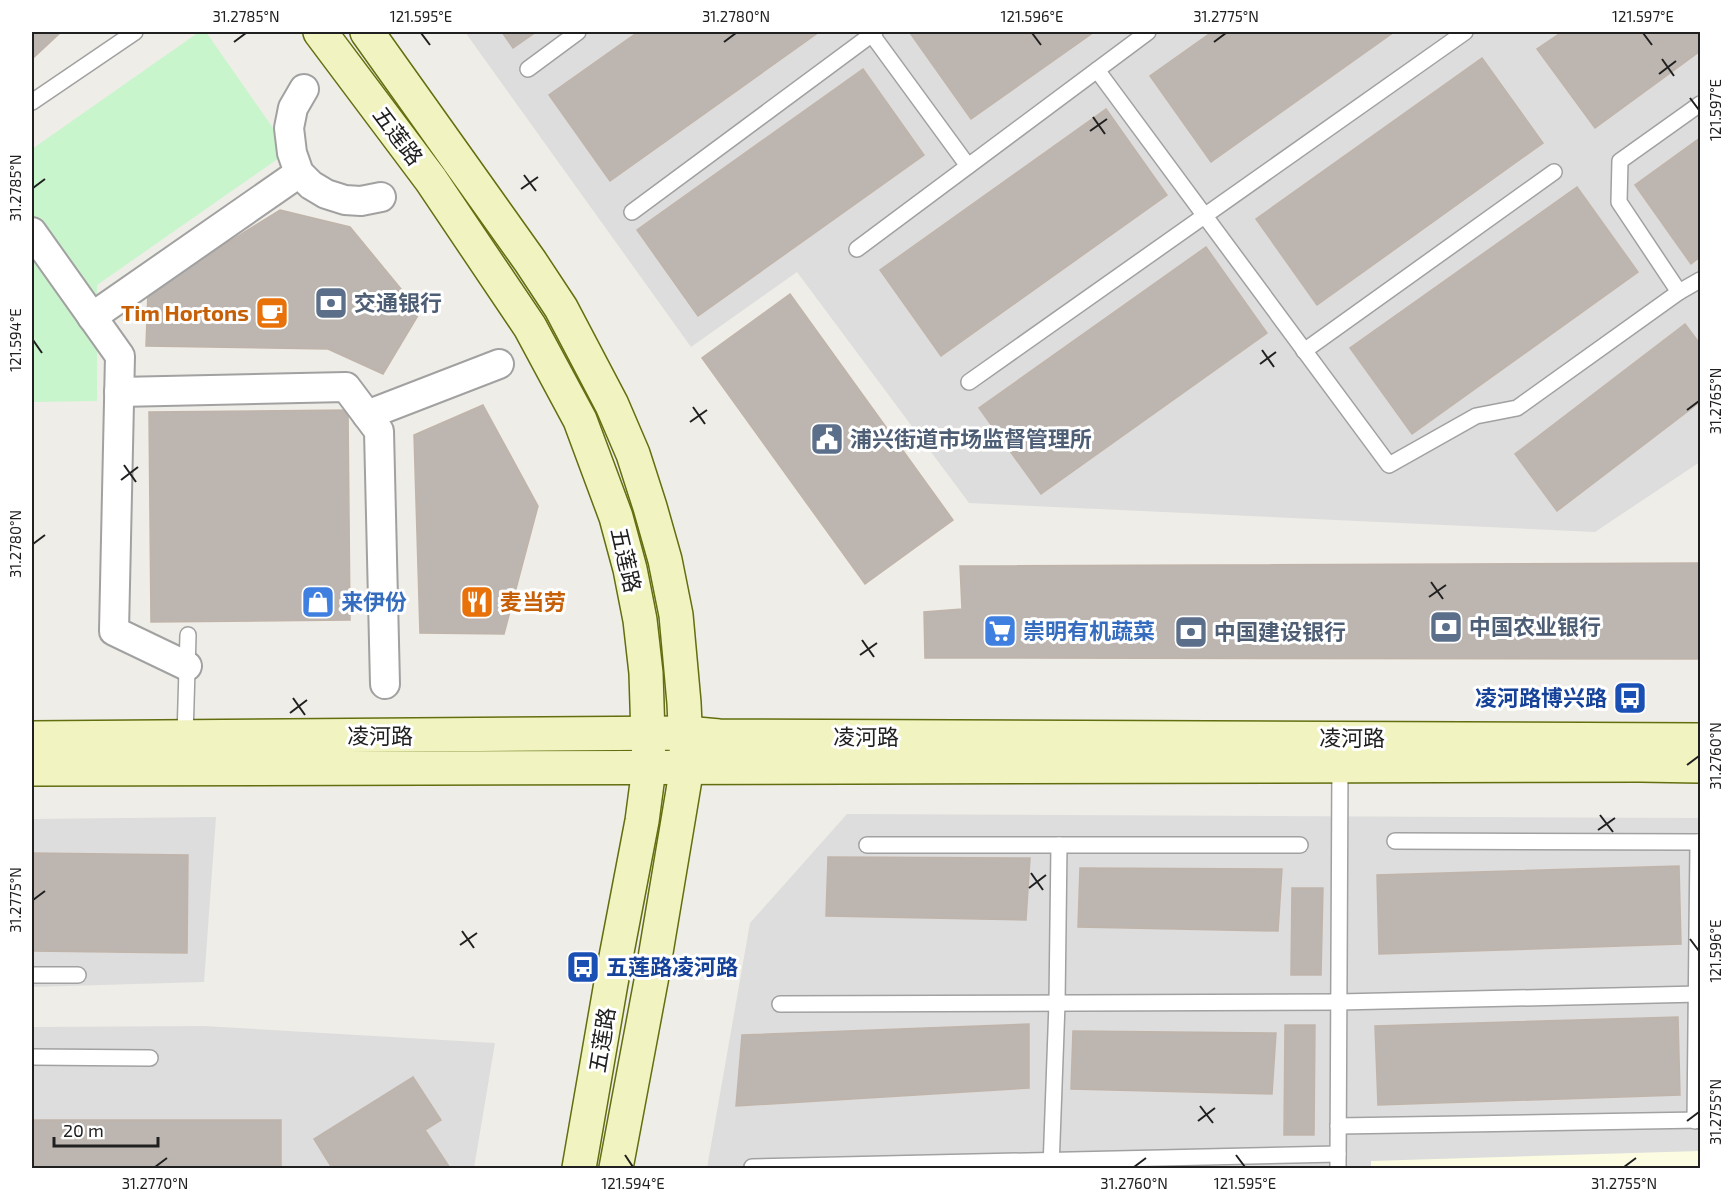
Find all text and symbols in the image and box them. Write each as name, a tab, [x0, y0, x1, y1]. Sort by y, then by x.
text: 31.2785°N	[212, 7, 280, 25]
text: 121.595°E	[390, 7, 452, 25]
text: 31.2780°N	[702, 7, 770, 25]
text: 121.596°E	[1001, 7, 1063, 25]
text: 31.2775°N	[1193, 7, 1259, 25]
text: 121.597°E	[1612, 7, 1674, 25]
text: 121.597°E	[1706, 79, 1724, 141]
street label: 五莲路	[369, 101, 429, 170]
text: 31.2785°N	[6, 154, 24, 222]
bank icon: 交通银行	[313, 285, 349, 321]
place label: 交通银行	[354, 289, 442, 315]
cafe icon: Tim Hortons	[254, 295, 290, 331]
place label: Tim Hortons	[121, 299, 249, 325]
text: 121.594°E	[6, 308, 24, 372]
text: 31.2765°N	[1706, 368, 1724, 434]
public building icon: 浦兴街道市场监督管理所	[809, 421, 845, 457]
place label: 浦兴街道市场监督管理所	[850, 425, 1092, 451]
text: 31.2780°N	[6, 510, 24, 578]
street label: 五莲路	[607, 525, 647, 595]
shop icon: 来伊份	[300, 584, 336, 620]
restaurant icon: 麦当劳	[459, 584, 495, 620]
place label: 来伊份	[341, 588, 407, 614]
place label: 麦当劳	[500, 588, 566, 614]
bank icon: 中国农业银行	[1428, 609, 1464, 645]
supermarket icon: 崇明有机蔬菜	[982, 613, 1018, 649]
place label: 中国农业银行	[1469, 613, 1601, 639]
bank icon: 中国建设银行	[1173, 614, 1209, 650]
place label: 崇明有机蔬菜	[1023, 617, 1155, 643]
place label: 中国建设银行	[1214, 618, 1346, 644]
bus stop icon: 凌河路博兴路	[1612, 680, 1648, 716]
place label: 凌河路博兴路	[1475, 684, 1607, 710]
street label: 凌河路	[347, 722, 413, 748]
text: 31.2760°N	[1706, 722, 1724, 790]
street label: 凌河路	[833, 723, 899, 749]
street label: 凌河路	[1319, 724, 1385, 750]
text: 31.2775°N	[6, 867, 24, 933]
text: 121.596°E	[1706, 920, 1724, 982]
bus stop icon: 五莲路凌河路	[565, 949, 601, 985]
place label: 五莲路凌河路	[606, 953, 738, 979]
street label: 五莲路	[583, 1005, 619, 1074]
text: 31.2755°N	[1706, 1079, 1724, 1145]
scale bar	[54, 1110, 158, 1148]
text: 20 m	[63, 1119, 104, 1141]
text: 31.2770°N	[122, 1174, 188, 1192]
text: 121.594°E	[601, 1174, 665, 1192]
text: 31.2760°N	[1100, 1174, 1168, 1192]
text: 121.595°E	[1214, 1174, 1276, 1192]
text: 31.2755°N	[1591, 1174, 1657, 1192]

